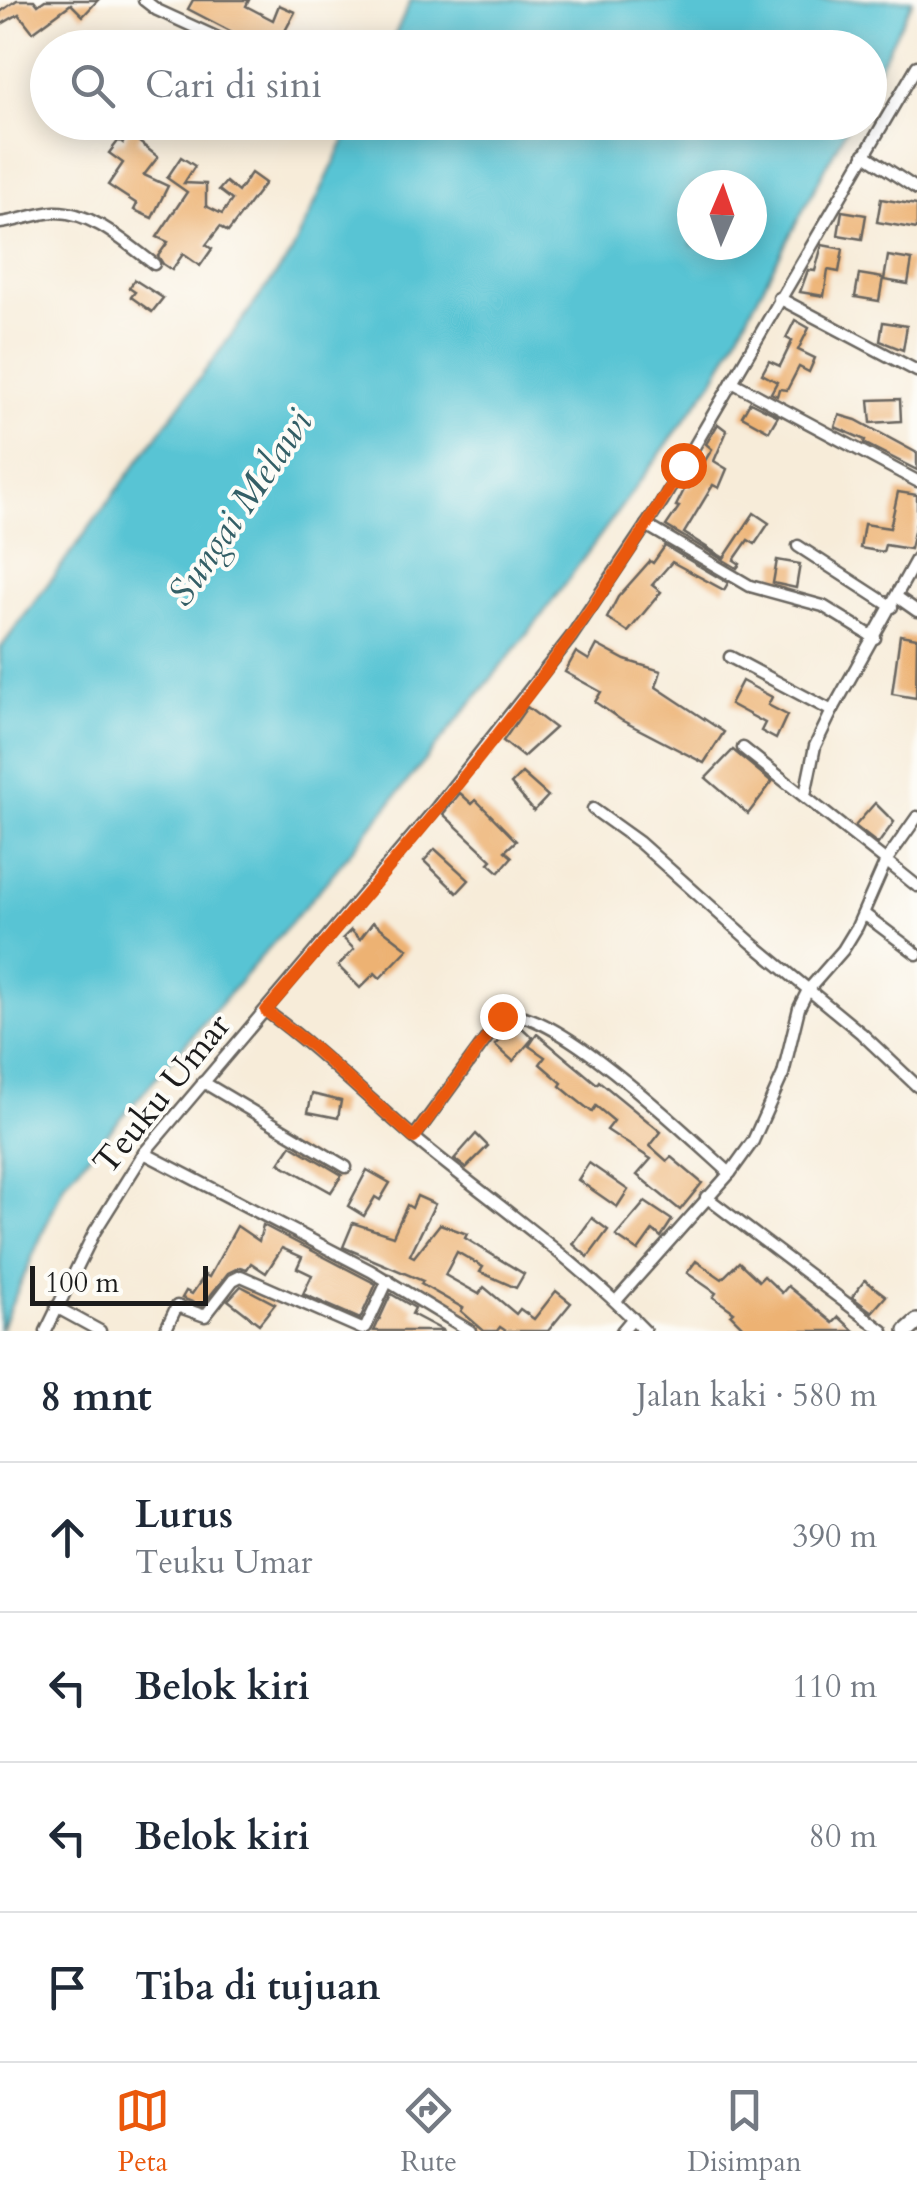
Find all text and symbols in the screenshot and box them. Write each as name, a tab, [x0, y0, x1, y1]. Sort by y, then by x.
search box	[30, 30, 887, 140]
icon: search	[65, 58, 120, 113]
text: Cari di sini	[145, 59, 322, 111]
north arrow	[677, 170, 767, 260]
water label: Sungai Melawi	[155, 399, 325, 616]
route start	[661, 443, 707, 489]
route end	[480, 994, 526, 1040]
street label: Teuku Umar	[82, 1003, 242, 1185]
scale bar	[30, 1261, 208, 1306]
text: 100 m	[45, 1264, 119, 1302]
text: 8 mnt	[40, 1368, 152, 1425]
text: Jalan kaki · 580 m	[636, 1374, 877, 1418]
text: Lurus	[135, 1489, 233, 1541]
icon: ahead	[40, 1510, 95, 1565]
text: 390 m	[792, 1515, 877, 1559]
text: Teuku Umar	[135, 1541, 313, 1585]
icon: left	[40, 1660, 95, 1715]
text: Belok kiri	[135, 1661, 310, 1713]
text: 110 m	[792, 1665, 877, 1709]
icon: left	[40, 1810, 95, 1865]
text: Belok kiri	[135, 1811, 310, 1863]
text: 80 m	[809, 1815, 877, 1859]
icon: arrive	[40, 1960, 95, 2015]
text: Tiba di tujuan	[135, 1961, 380, 2013]
tab: Peta	[115, 2083, 170, 2181]
tab: Rute	[401, 2083, 457, 2181]
tab: Disimpan	[687, 2083, 802, 2181]

